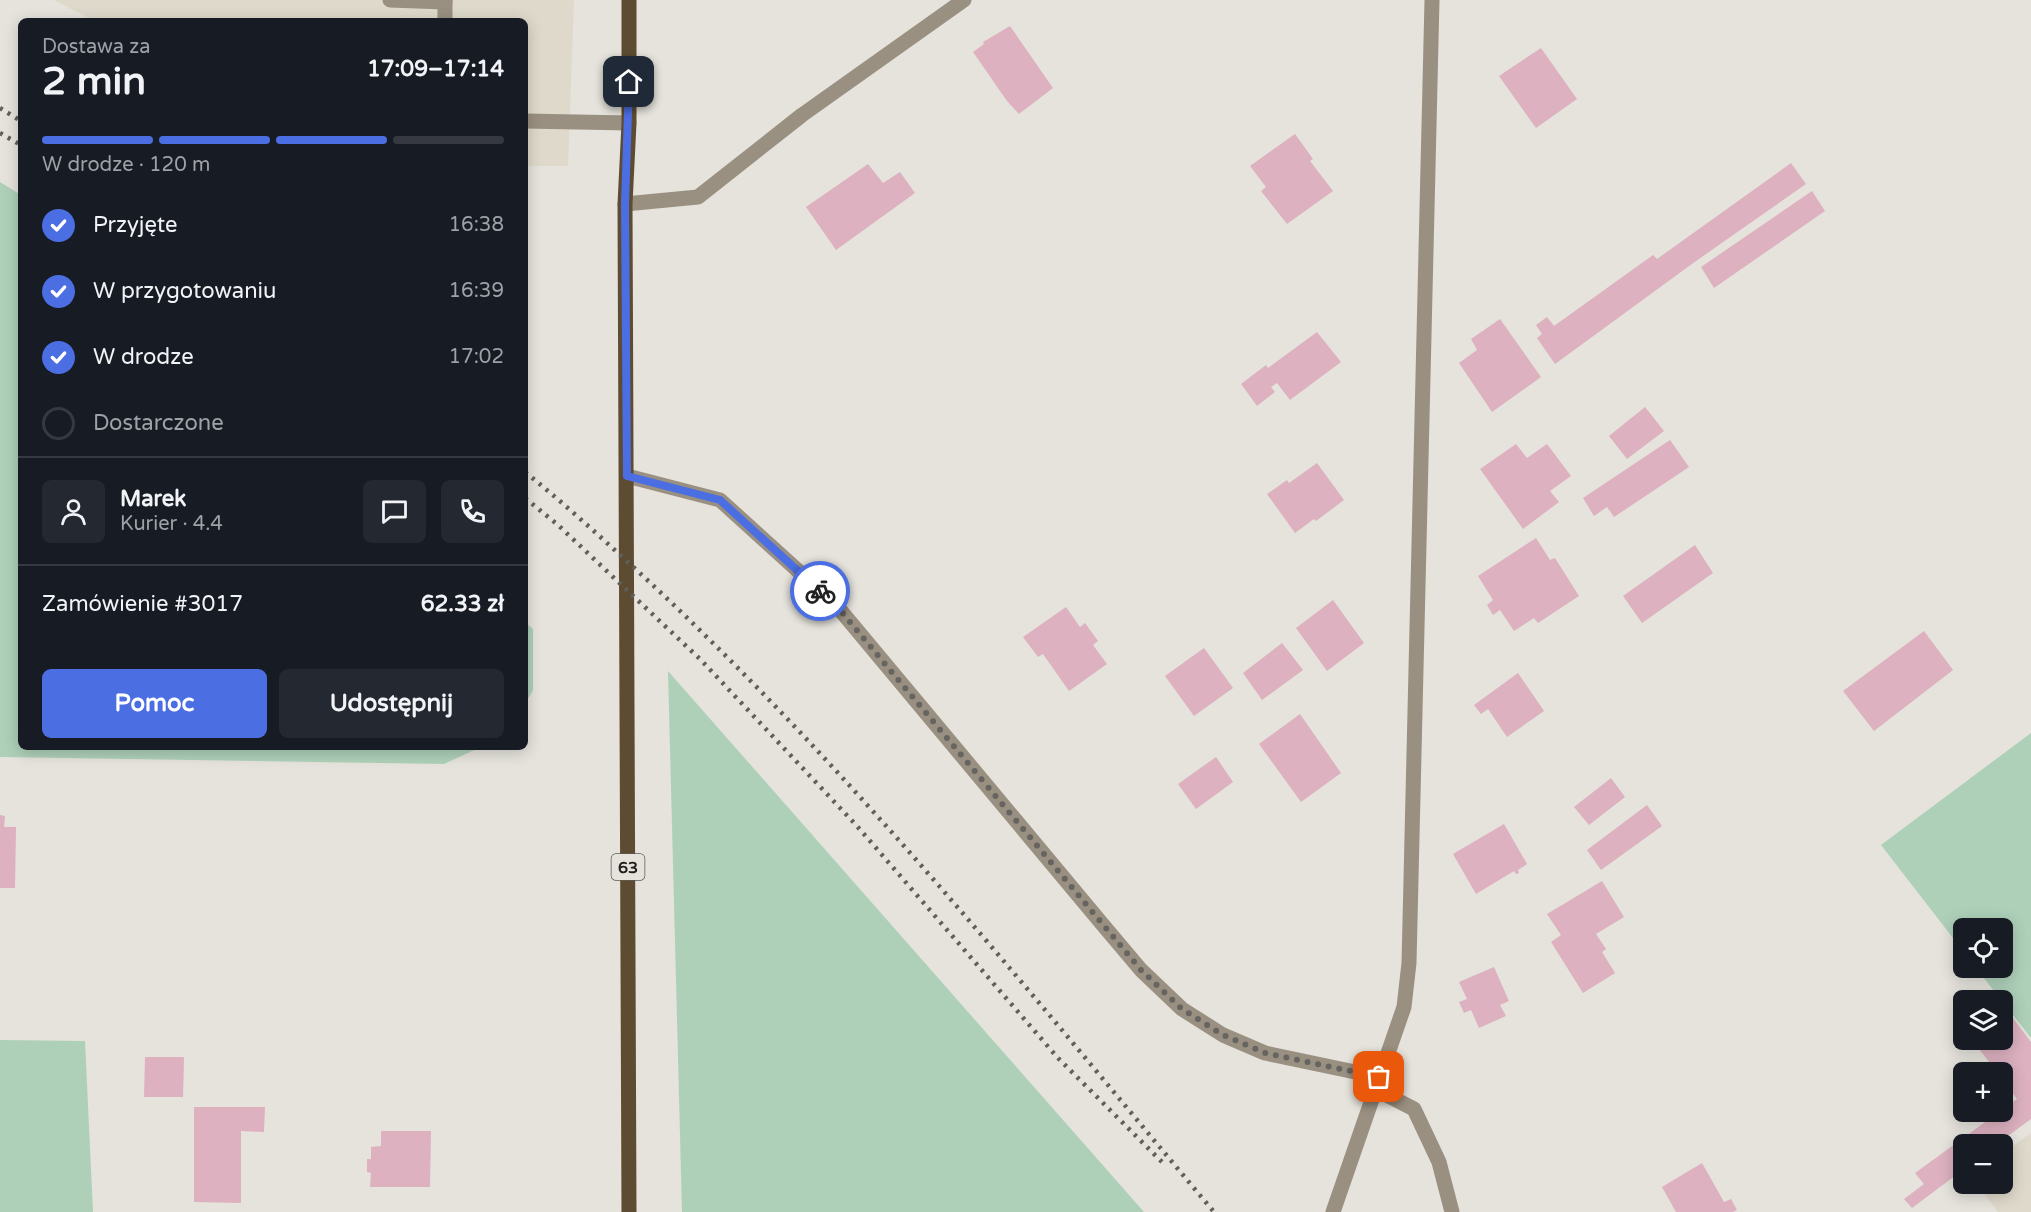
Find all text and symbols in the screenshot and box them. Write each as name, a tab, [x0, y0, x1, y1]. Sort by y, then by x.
text: Dostawa za	[42, 35, 150, 59]
text: 17:09–17:14	[367, 56, 504, 82]
pin	[603, 56, 654, 107]
text: 2 min	[42, 58, 146, 105]
icon: home	[612, 65, 645, 98]
text: W drodze · 120 m	[42, 153, 210, 177]
icon: check	[42, 209, 75, 242]
text: Przyjęte	[93, 212, 178, 238]
text: 16:38	[449, 213, 504, 237]
icon: check	[42, 275, 75, 308]
text: W przygotowaniu	[93, 278, 276, 304]
text: 16:39	[449, 279, 504, 303]
icon: check	[42, 341, 75, 374]
text: W drodze	[93, 344, 194, 370]
text: 17:02	[449, 345, 504, 369]
text: Dostarczone	[93, 410, 224, 436]
button: person	[42, 480, 105, 543]
button: chat	[363, 480, 426, 543]
button: phone	[441, 480, 504, 543]
text: Marek	[120, 486, 186, 512]
text: Kurier · 4.4	[120, 512, 223, 536]
courier	[790, 561, 850, 621]
icon: bike	[804, 575, 837, 608]
text: Zamówienie #3017	[42, 591, 243, 617]
text: 62.33 zł	[421, 591, 504, 617]
button: Pomoc	[42, 669, 267, 738]
button: Udostępnij	[279, 669, 504, 738]
road number: 63	[612, 854, 644, 880]
map controls	[1953, 918, 2013, 1194]
button: locate	[1953, 918, 2013, 978]
button: layers	[1953, 990, 2013, 1050]
pin	[1353, 1051, 1404, 1102]
icon: bag	[1362, 1060, 1395, 1093]
button: +	[1953, 1062, 2013, 1122]
button: −	[1953, 1134, 2013, 1194]

